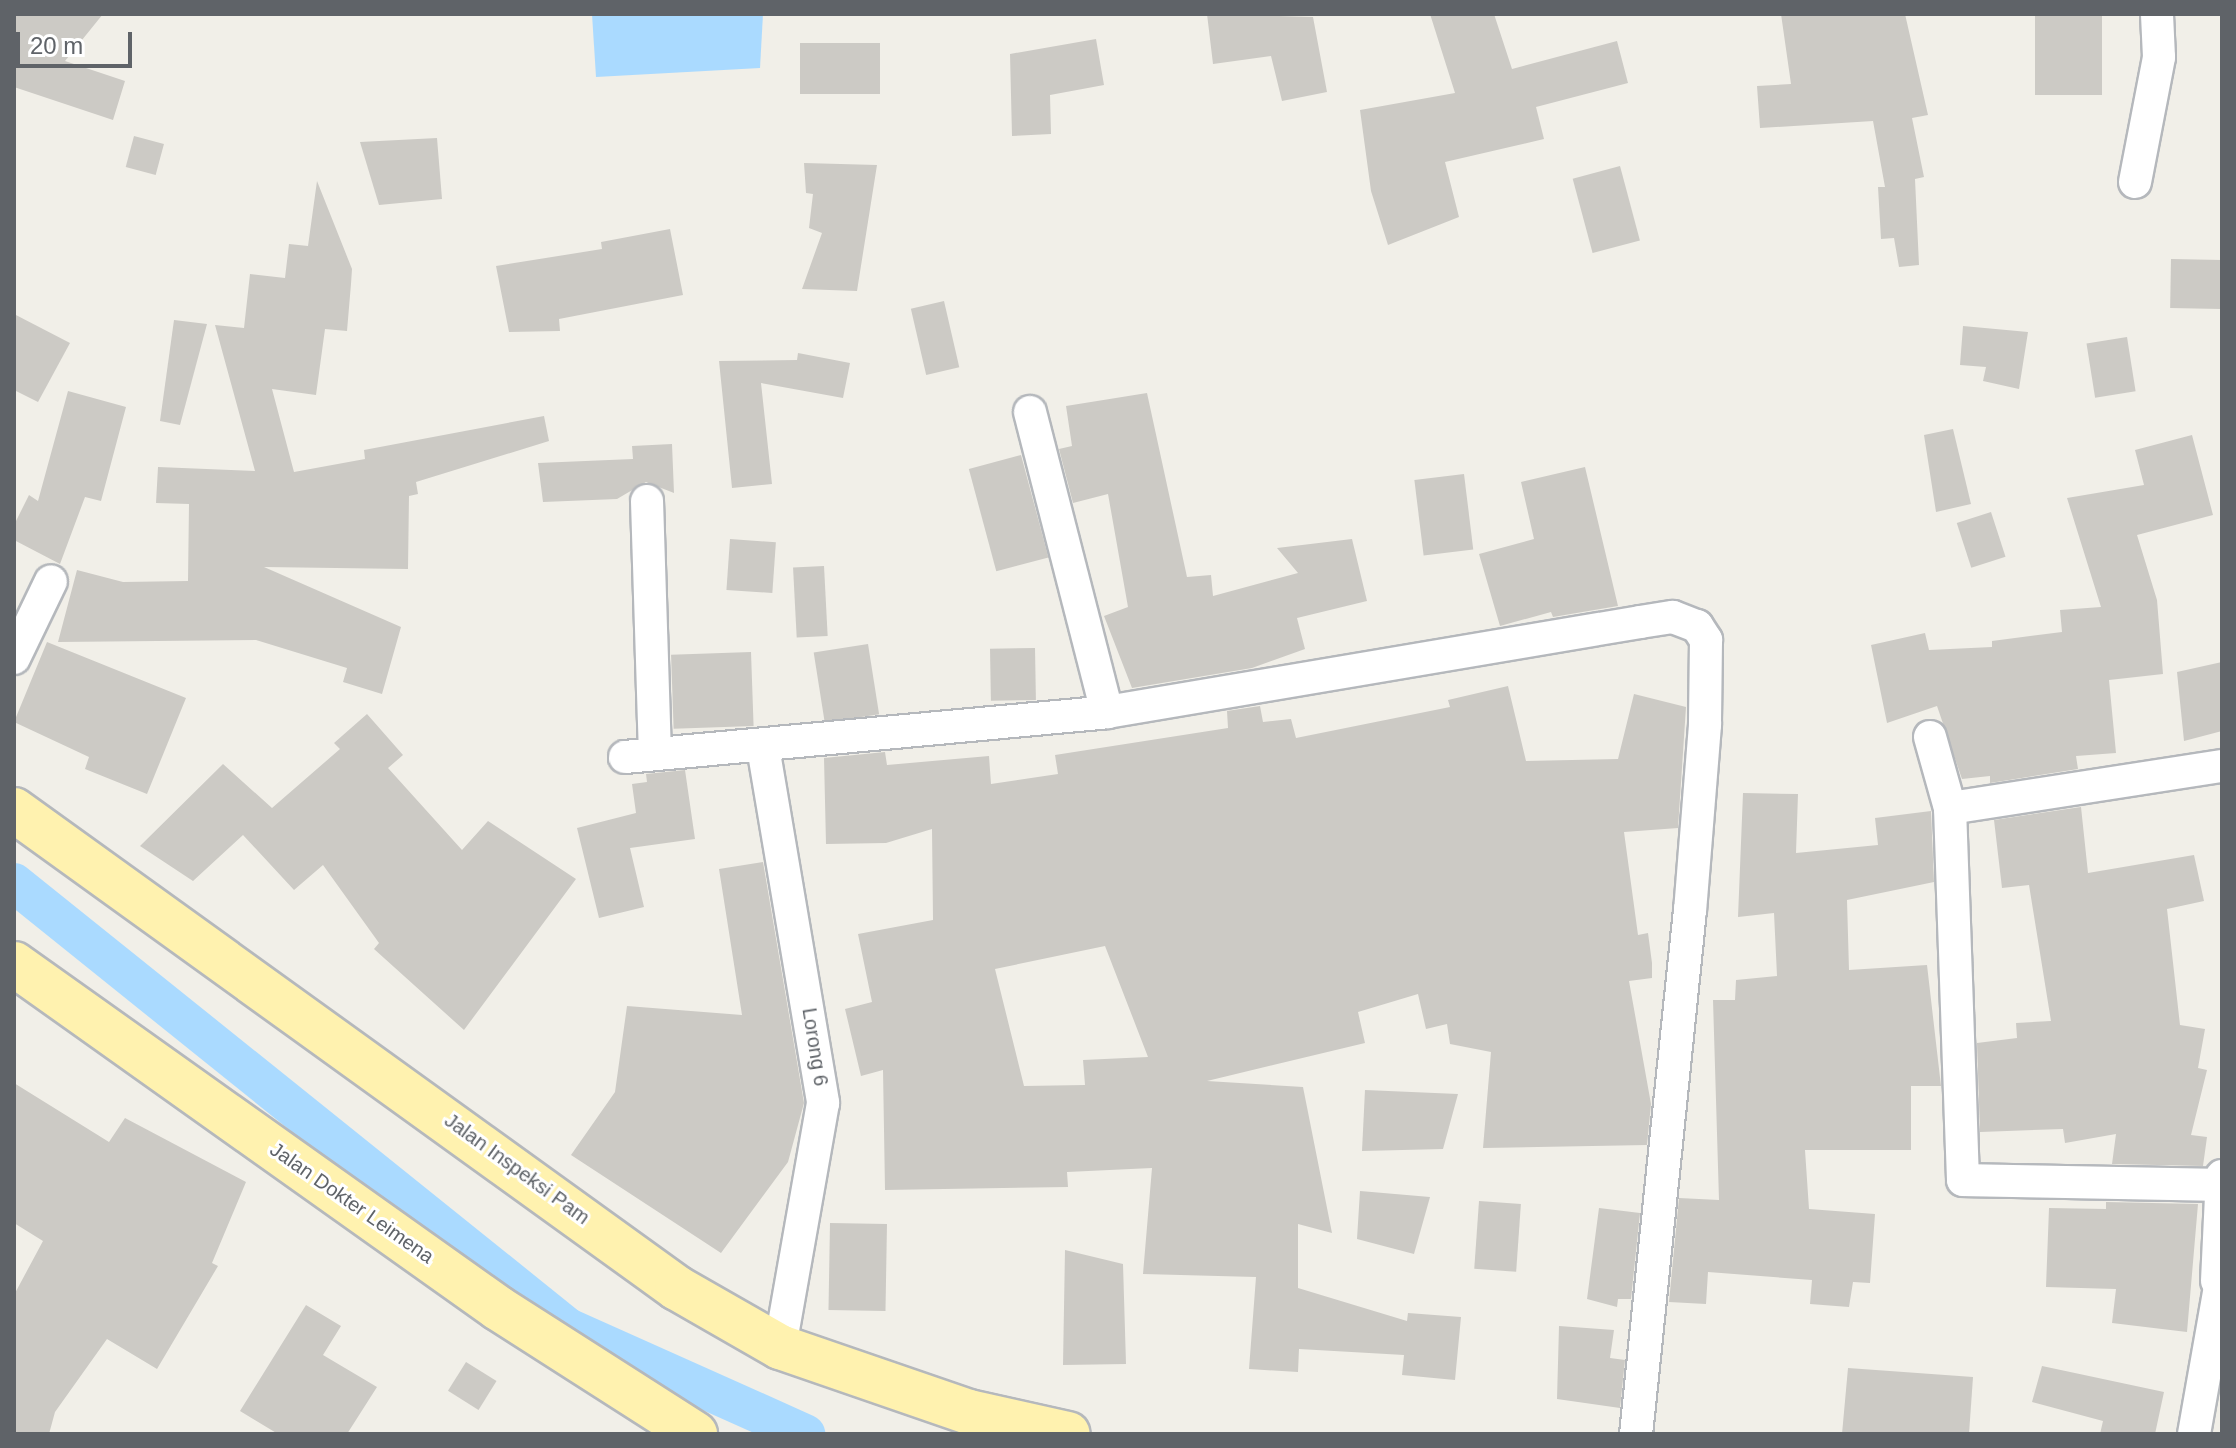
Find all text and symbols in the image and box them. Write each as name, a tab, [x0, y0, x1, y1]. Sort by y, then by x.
scale bar	[20, 16, 136, 66]
text: 20 m	[30, 32, 83, 59]
street label: Lorong 6	[797, 1006, 833, 1088]
street label: Jalan Inspeksi Pam	[440, 1108, 594, 1230]
street label: Jalan Dokter Leimena	[265, 1137, 439, 1269]

